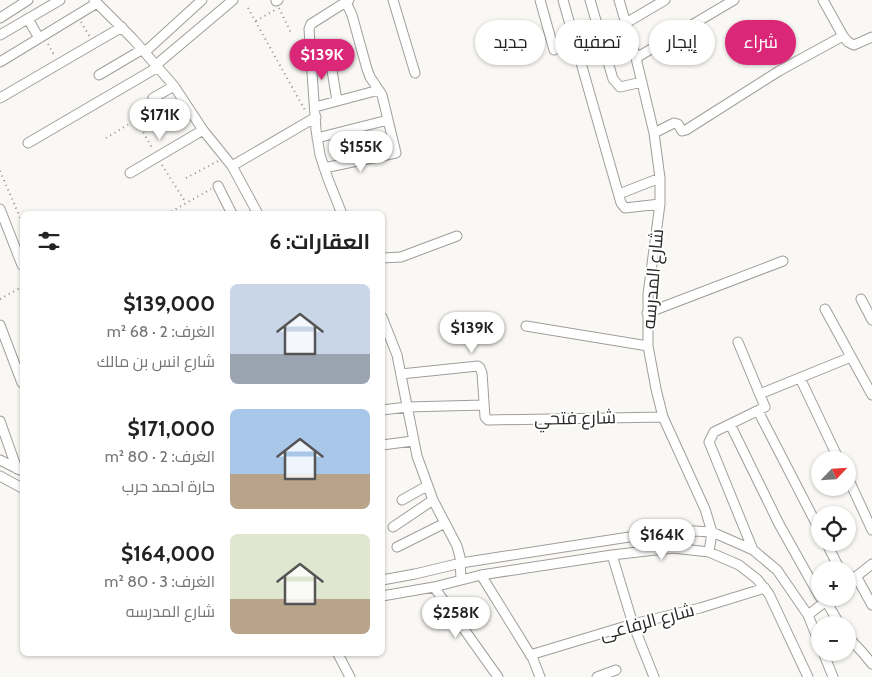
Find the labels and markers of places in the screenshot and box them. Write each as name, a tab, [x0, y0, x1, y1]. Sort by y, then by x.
pin: $139K	[287, 38, 357, 81]
pin: $171K	[125, 98, 195, 141]
pin: $155K	[326, 130, 396, 173]
pin: $139K	[437, 312, 507, 354]
pin: $164K	[627, 518, 697, 561]
pin: $258K	[421, 596, 491, 639]

